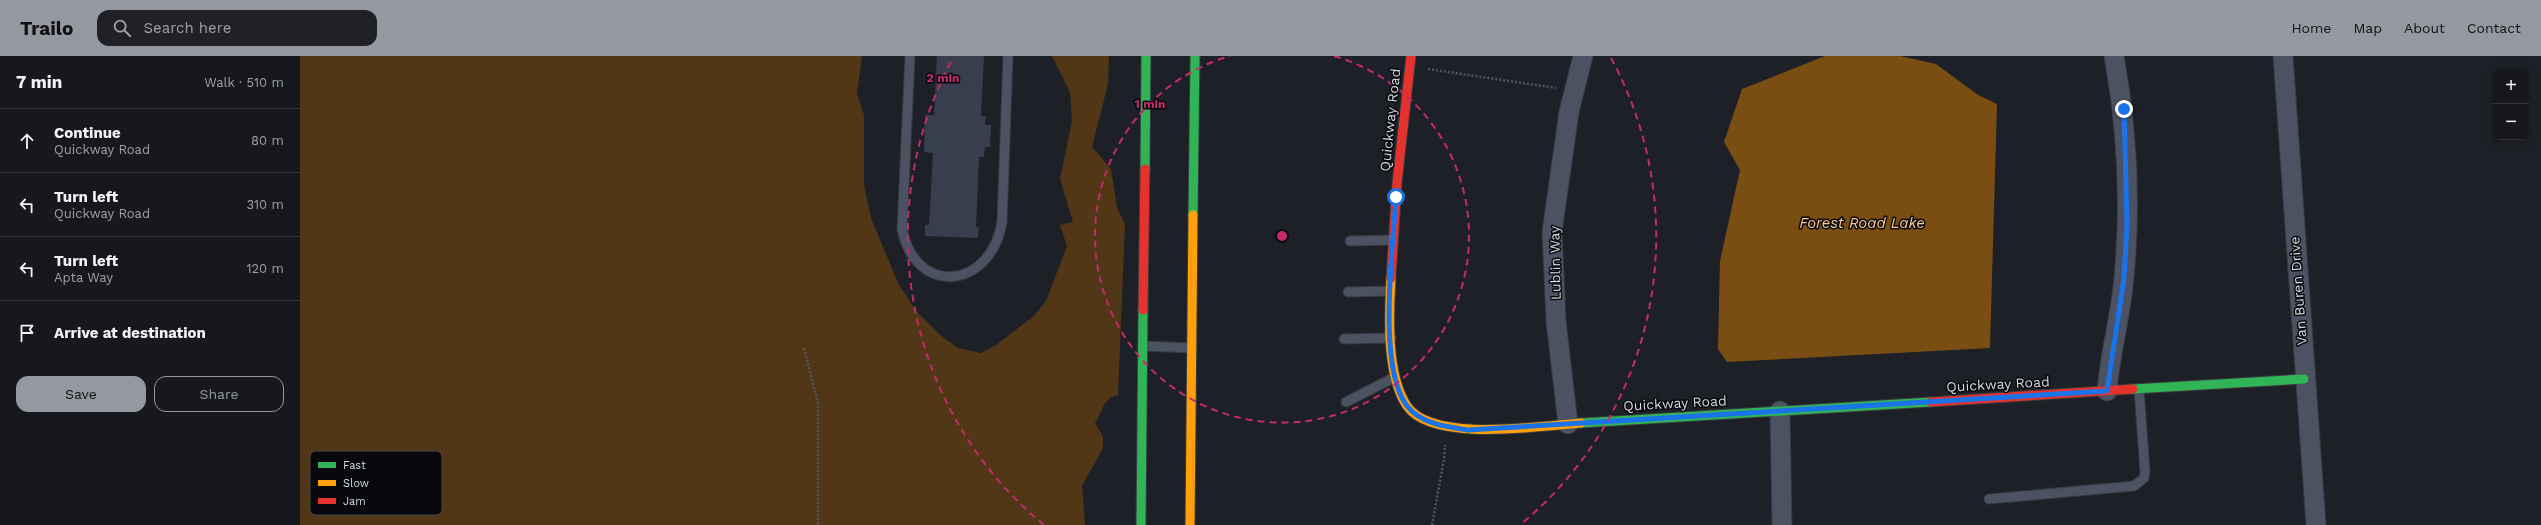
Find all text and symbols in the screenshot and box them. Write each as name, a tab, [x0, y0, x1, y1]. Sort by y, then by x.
search box	[97, 10, 377, 46]
text: Trailo	[20, 17, 73, 40]
icon: search	[111, 17, 133, 39]
text: Search here	[143, 19, 231, 37]
text: Home	[2291, 20, 2331, 36]
text: Map	[2353, 20, 2382, 36]
text: About	[2404, 20, 2445, 36]
text: Contact	[2467, 20, 2521, 36]
street label: Quickway Road	[1377, 68, 1403, 172]
map controls	[2493, 68, 2529, 140]
button: +	[2493, 68, 2529, 104]
text: 2 min	[927, 71, 959, 85]
text: 7 min	[16, 72, 62, 92]
text: Walk · 510 m	[204, 75, 284, 90]
text: 1 min	[1135, 97, 1165, 111]
route end	[2115, 100, 2133, 118]
button: −	[2493, 104, 2529, 140]
text: Continue	[54, 124, 121, 142]
icon: ahead	[16, 130, 38, 152]
text: 80 m	[251, 133, 284, 148]
text: Quickway Road	[54, 142, 150, 157]
text: Turn left	[54, 188, 118, 206]
route start	[1387, 188, 1405, 206]
icon: left	[16, 194, 38, 216]
text: 310 m	[246, 197, 284, 212]
text: Quickway Road	[54, 206, 150, 221]
water label: Forest Road Lake	[1799, 214, 1925, 232]
street label: Lublin Way	[1546, 225, 1564, 300]
centre of rings	[1275, 229, 1289, 243]
street label: Van Buren Drive	[2286, 236, 2310, 346]
text: Turn left	[54, 252, 118, 270]
icon: left	[16, 258, 38, 280]
text: 120 m	[246, 261, 284, 276]
text: Apta Way	[54, 270, 113, 285]
icon: arrive	[16, 322, 38, 344]
text: Arrive at destination	[54, 324, 206, 342]
street label: Quickway Road	[1946, 373, 2050, 395]
button: Save	[16, 376, 146, 412]
button: Share	[154, 376, 284, 412]
street label: Quickway Road	[1623, 392, 1727, 414]
legend	[310, 451, 442, 515]
text: Fast	[343, 459, 366, 472]
text: Slow	[343, 477, 369, 490]
text: Jam	[343, 495, 366, 508]

